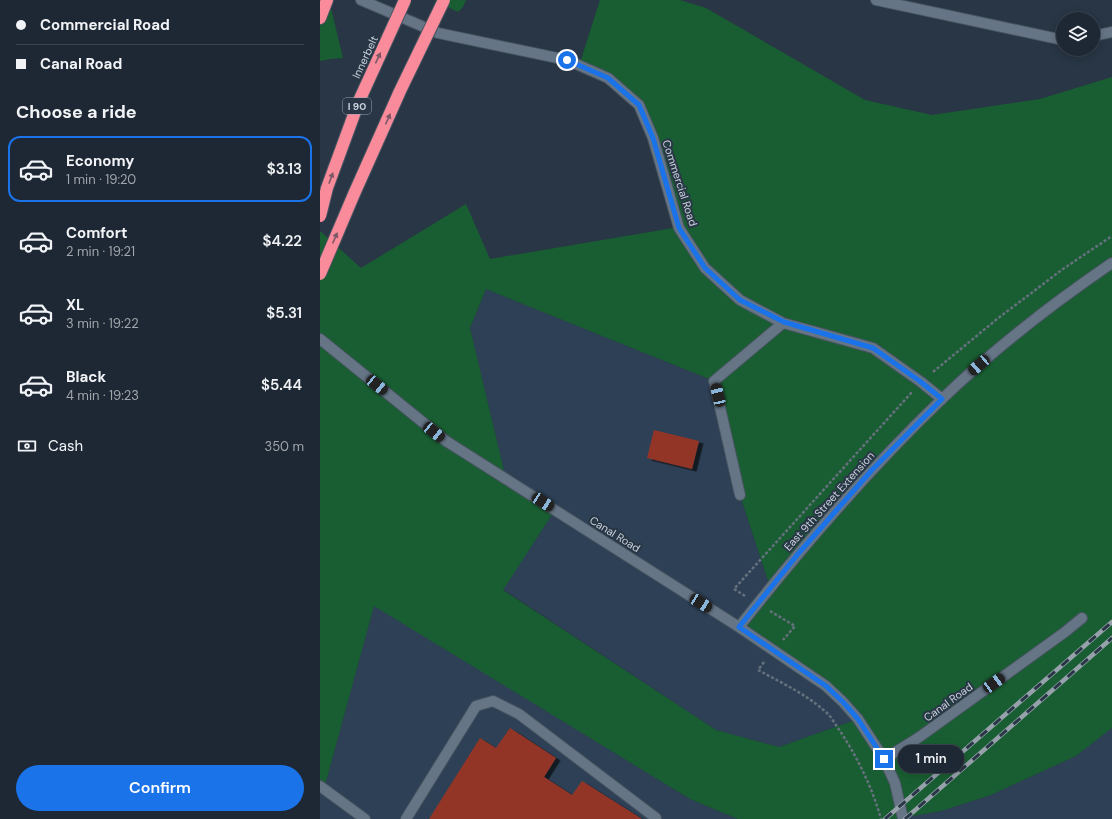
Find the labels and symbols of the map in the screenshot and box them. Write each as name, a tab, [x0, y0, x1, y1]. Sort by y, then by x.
street label: Innerbelt	[349, 33, 381, 81]
one-way arrow	[376, 51, 382, 63]
route start	[558, 51, 576, 69]
road number: I 90	[343, 98, 371, 114]
one-way arrow	[385, 113, 391, 124]
street label: Commercial Road	[659, 138, 701, 228]
one-way arrow	[328, 172, 334, 184]
one-way arrow	[333, 231, 339, 243]
car	[966, 353, 992, 377]
car	[364, 373, 390, 397]
car	[709, 382, 727, 408]
car	[421, 420, 447, 444]
street label: East 9th Street Extension	[781, 448, 877, 554]
car	[530, 490, 556, 514]
street label: Canal Road	[587, 513, 643, 555]
car	[688, 592, 714, 614]
car	[981, 671, 1007, 695]
street label: Canal Road	[921, 679, 975, 724]
callout: 1 min	[898, 745, 964, 773]
route end	[875, 750, 893, 768]

